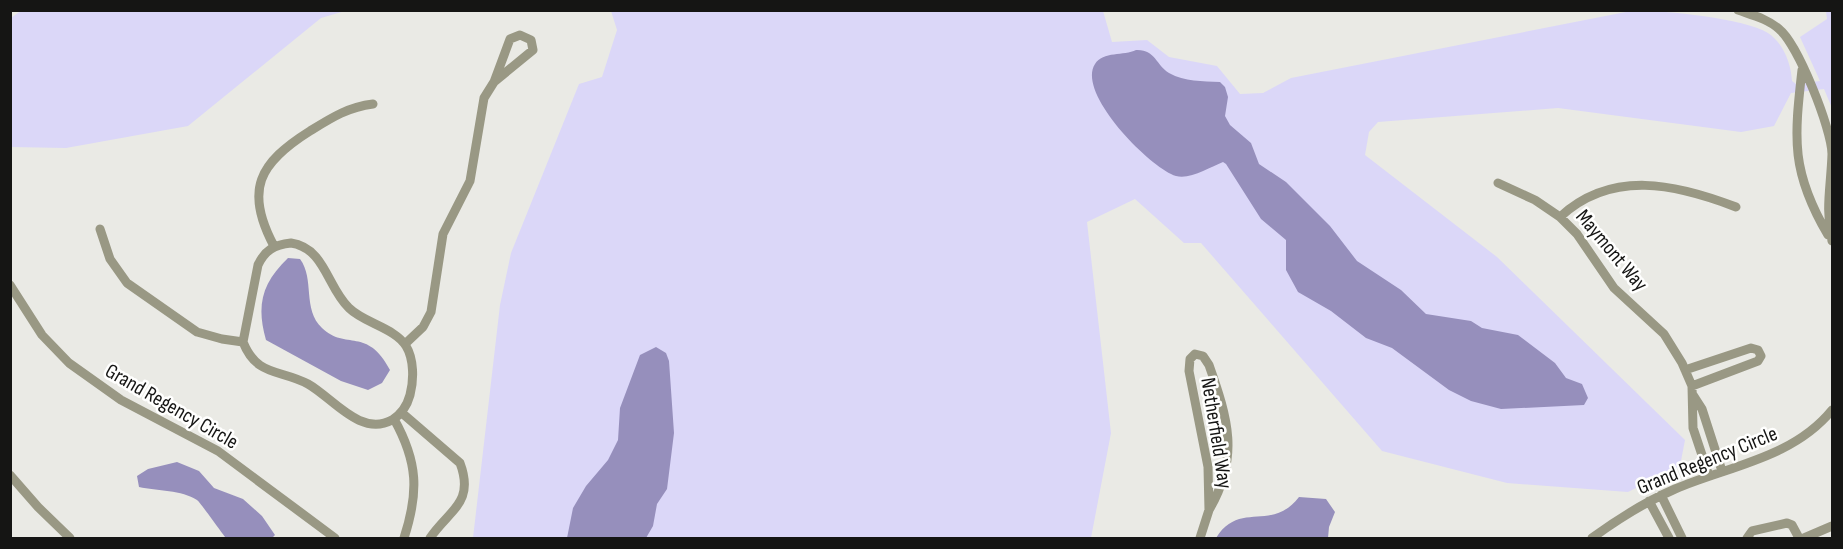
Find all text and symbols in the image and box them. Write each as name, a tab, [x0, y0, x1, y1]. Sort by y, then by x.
street label: Maymont Way	[1570, 204, 1653, 296]
street label: Grand Regency Circle	[101, 358, 243, 455]
street label: Netherfield Way	[1195, 376, 1238, 490]
street label: Grand Regency Circle	[1633, 421, 1781, 500]

